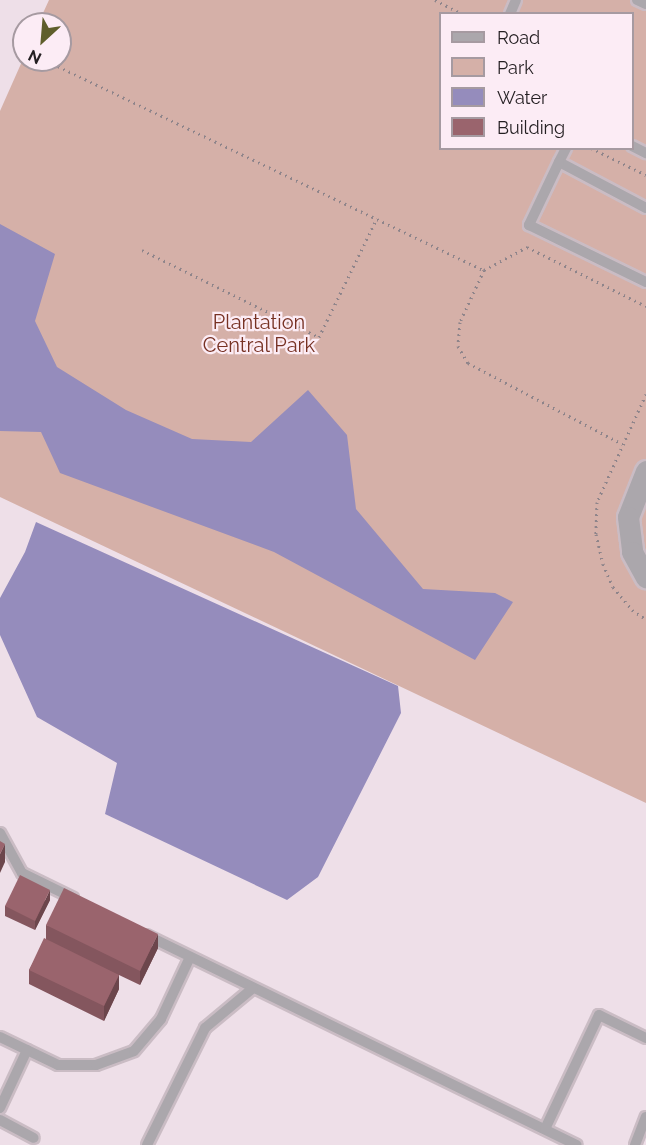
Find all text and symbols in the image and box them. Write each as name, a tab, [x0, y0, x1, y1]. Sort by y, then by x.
north arrow	[12, 12, 72, 72]
legend	[439, 12, 634, 150]
text: Road	[497, 27, 540, 48]
text: N	[25, 46, 44, 68]
text: Park	[497, 57, 534, 78]
text: Water	[497, 87, 547, 108]
text: Building	[497, 117, 565, 138]
park label: Plantation Central Park	[203, 310, 315, 357]

